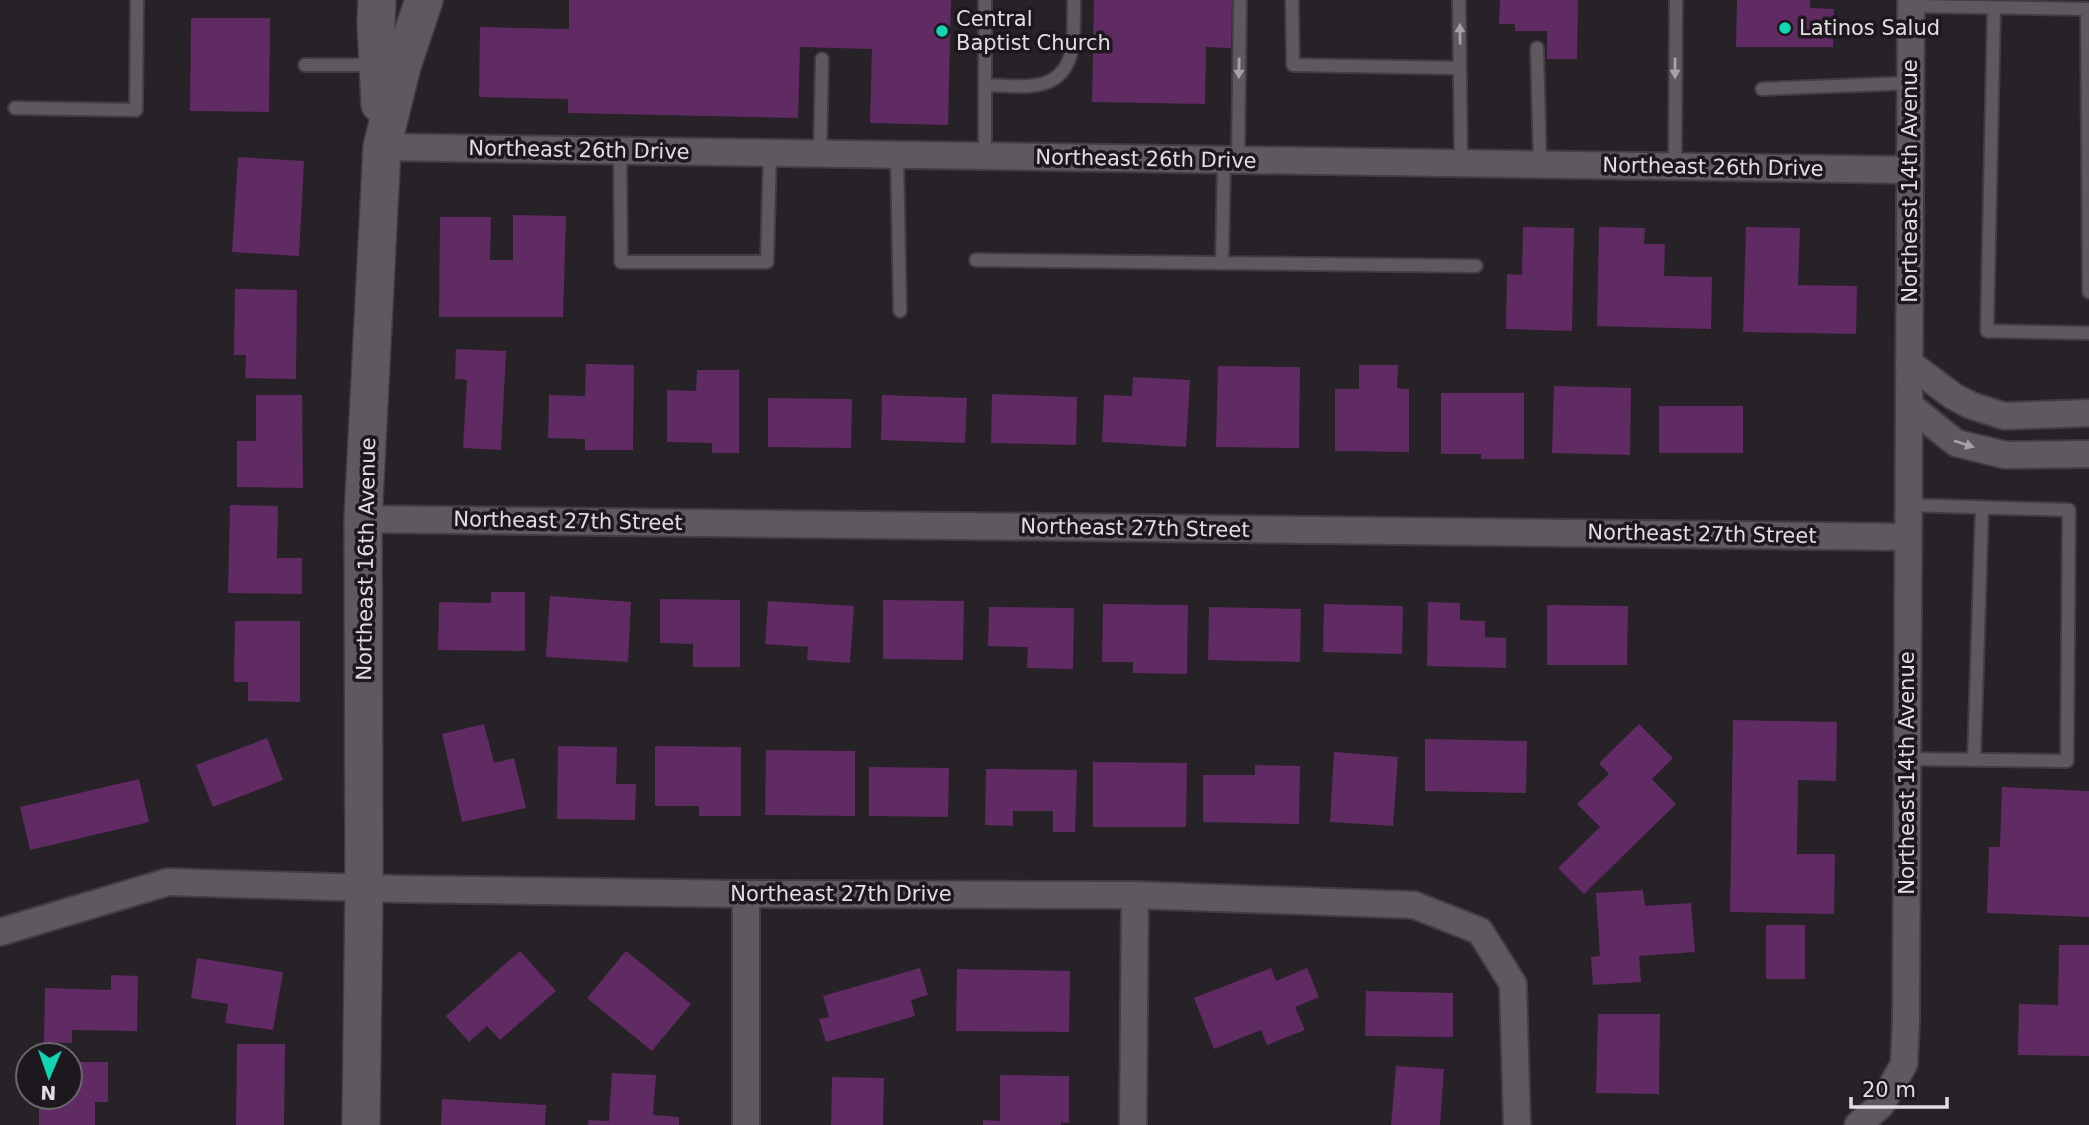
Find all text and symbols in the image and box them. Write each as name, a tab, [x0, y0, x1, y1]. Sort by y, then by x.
place label: Central Baptist Church	[956, 7, 1111, 55]
place label: Latinos Salud	[1799, 16, 1940, 40]
marker: Latinos Salud	[1777, 20, 1793, 36]
marker: Central Baptist Church	[934, 23, 950, 39]
one-way arrow	[1454, 23, 1466, 45]
one-way arrow	[1234, 57, 1245, 79]
one-way arrow	[1669, 57, 1681, 79]
street label: Northeast 14th Avenue	[1898, 59, 1922, 303]
street label: Northeast 26th Drive	[468, 136, 690, 164]
street label: Northeast 26th Drive	[1035, 145, 1257, 173]
street label: Northeast 26th Drive	[1602, 153, 1824, 181]
street label: Northeast 16th Avenue	[352, 437, 380, 681]
one-way arrow	[1953, 439, 1974, 450]
street label: Northeast 27th Street	[453, 507, 683, 535]
street label: Northeast 27th Street	[1020, 514, 1250, 542]
street label: Northeast 27th Street	[1587, 520, 1817, 548]
street label: Northeast 14th Avenue	[1895, 651, 1919, 895]
street label: Northeast 27th Drive	[730, 882, 952, 906]
north arrow	[14, 1041, 84, 1111]
scale bar	[1851, 1066, 1947, 1110]
text: 20 m	[1862, 1078, 1916, 1102]
text: N	[40, 1082, 57, 1104]

